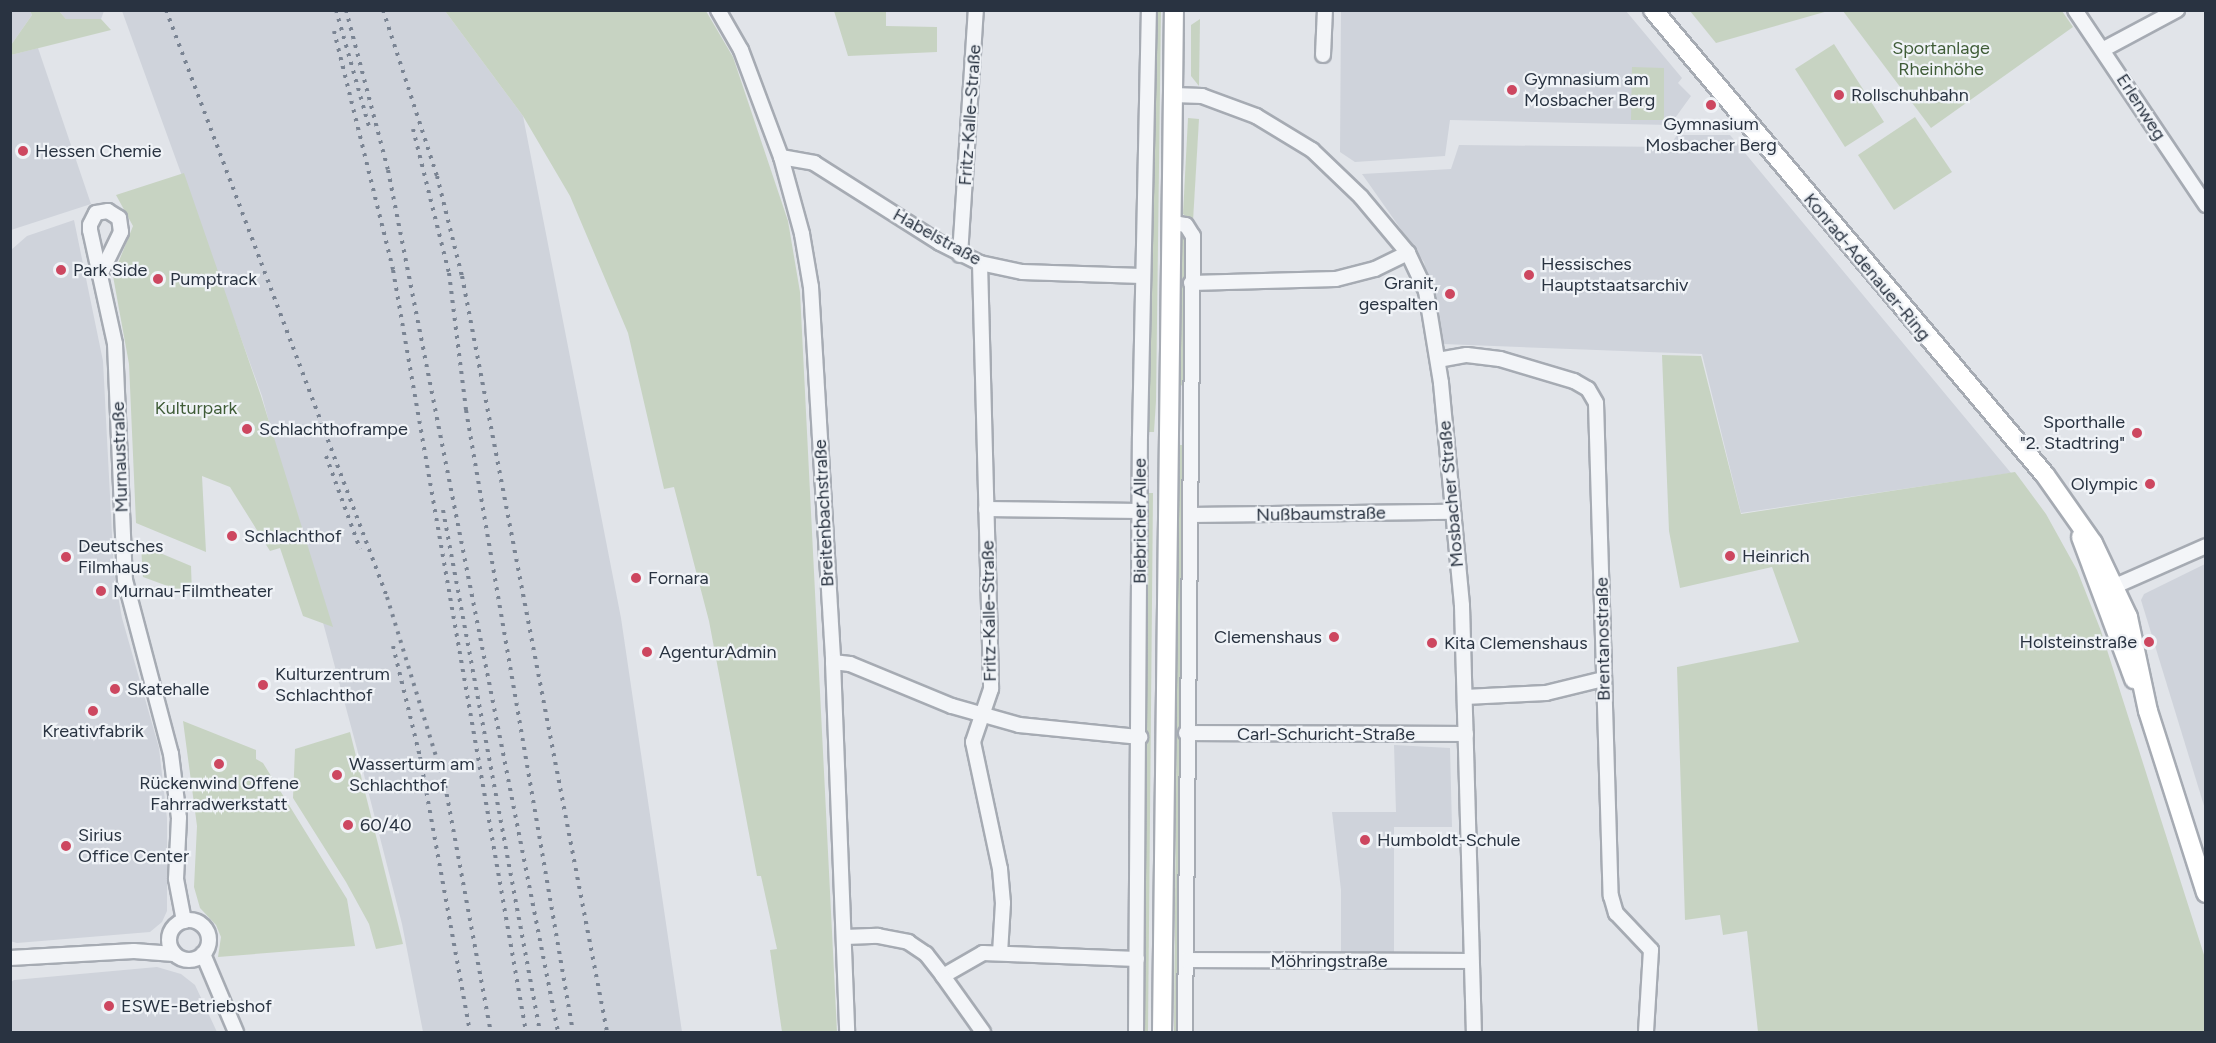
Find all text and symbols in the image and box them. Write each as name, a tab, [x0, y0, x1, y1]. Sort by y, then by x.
park label: Sportanlage Rheinhöhe	[1892, 38, 1990, 80]
street label: Fritz-Kalle-Straße	[954, 44, 986, 186]
place label: Gymnasium am Mosbacher Berg	[1524, 69, 1655, 112]
street label: Erlenweg	[2112, 70, 2170, 144]
marker: Gymnasium am Mosbacher Berg	[1505, 83, 1519, 97]
place label: Rollschuhbahn	[1851, 84, 1969, 106]
marker: Rollschuhbahn	[1832, 88, 1846, 102]
marker: Gymnasium Mosbacher Berg	[1704, 98, 1718, 112]
place label: Gymnasium Mosbacher Berg	[1645, 114, 1777, 156]
place label: Hessen Chemie	[35, 140, 162, 162]
marker: Hessen Chemie	[16, 144, 30, 158]
street label: Konrad-Adenauer-Ring	[1799, 189, 1935, 345]
street label: Habelstraße	[889, 204, 985, 270]
place label: Hessisches Hauptstaatsarchiv	[1541, 254, 1688, 296]
place label: Park Side	[73, 259, 147, 281]
marker: Park Side	[54, 263, 68, 277]
place label: Pumptrack	[170, 268, 257, 290]
marker: Hessisches Hauptstaatsarchiv	[1522, 268, 1536, 282]
marker: Pumptrack	[151, 272, 165, 286]
place label: Granit, gespalten	[1359, 273, 1438, 316]
marker: Granit, gespalten	[1443, 287, 1457, 301]
park label: Kulturpark	[155, 397, 237, 419]
street label: Murnaustraße	[107, 401, 133, 513]
place label: Sporthalle "2. Stadtring"	[2020, 412, 2125, 454]
place label: Schlachthoframpe	[259, 418, 408, 440]
street label: Mosbacher Straße	[1434, 420, 1468, 568]
marker: Schlachthoframpe	[240, 422, 254, 436]
marker: Sporthalle "2. Stadtring"	[2130, 426, 2144, 440]
street label: Breitenbachstraße	[809, 439, 839, 587]
street label: Biebricher Allee	[1129, 458, 1151, 584]
place label: Olympic	[2071, 473, 2138, 495]
marker: Olympic	[2143, 477, 2157, 491]
street label: Nußbaumstraße	[1256, 502, 1386, 526]
place label: Schlachthof	[244, 525, 342, 547]
marker: Schlachthof	[225, 529, 239, 543]
place label: Deutsches Filmhaus	[78, 536, 163, 578]
street label: Fritz-Kalle-Straße	[977, 540, 1001, 682]
place label: Heinrich	[1742, 545, 1810, 567]
marker: Heinrich	[1723, 549, 1737, 563]
marker: Deutsches Filmhaus	[59, 550, 73, 564]
place label: Fornara	[648, 567, 709, 589]
marker: Fornara	[629, 571, 643, 585]
street label: Brentanostraße	[1591, 577, 1615, 701]
place label: Murnau-Filmtheater	[113, 580, 273, 602]
marker: Murnau-Filmtheater	[94, 584, 108, 598]
place label: Clemenshaus	[1214, 626, 1322, 648]
marker: Clemenshaus	[1327, 630, 1341, 644]
place label: Holsteinstraße	[2019, 631, 2137, 653]
place label: Kita Clemenshaus	[1444, 632, 1588, 654]
marker: Holsteinstraße	[2142, 635, 2156, 649]
marker: Kita Clemenshaus	[1425, 636, 1439, 650]
place label: AgenturAdmin	[659, 641, 777, 663]
marker: AgenturAdmin	[640, 645, 654, 659]
place label: Kulturzentrum Schlachthof	[275, 664, 390, 706]
place label: Skatehalle	[127, 678, 209, 700]
marker: Kulturzentrum Schlachthof	[256, 678, 270, 692]
marker: Skatehalle	[108, 682, 122, 696]
marker: Kreativfabrik	[86, 704, 100, 718]
place label: Kreativfabrik	[42, 720, 144, 742]
street label: Carl-Schuricht-Straße	[1237, 723, 1415, 745]
place label: Wasserturm am Schlachthof	[349, 754, 475, 796]
marker: Rückenwind Offene Fahrradwerkstatt	[212, 757, 226, 771]
marker: Wasserturm am Schlachthof	[330, 768, 344, 782]
place label: Rückenwind Offene Fahrradwerkstatt	[139, 773, 299, 816]
place label: 60/40	[360, 814, 411, 836]
marker: 60/40	[341, 818, 355, 832]
place label: Sirius Office Center	[78, 825, 189, 868]
place label: Humboldt-Schule	[1377, 829, 1520, 851]
marker: Humboldt-Schule	[1358, 833, 1372, 847]
marker: Sirius Office Center	[59, 839, 73, 853]
street label: Möhringstraße	[1270, 950, 1388, 972]
place label: ESWE-Betriebshof	[121, 995, 272, 1017]
marker: ESWE-Betriebshof	[102, 999, 116, 1013]

